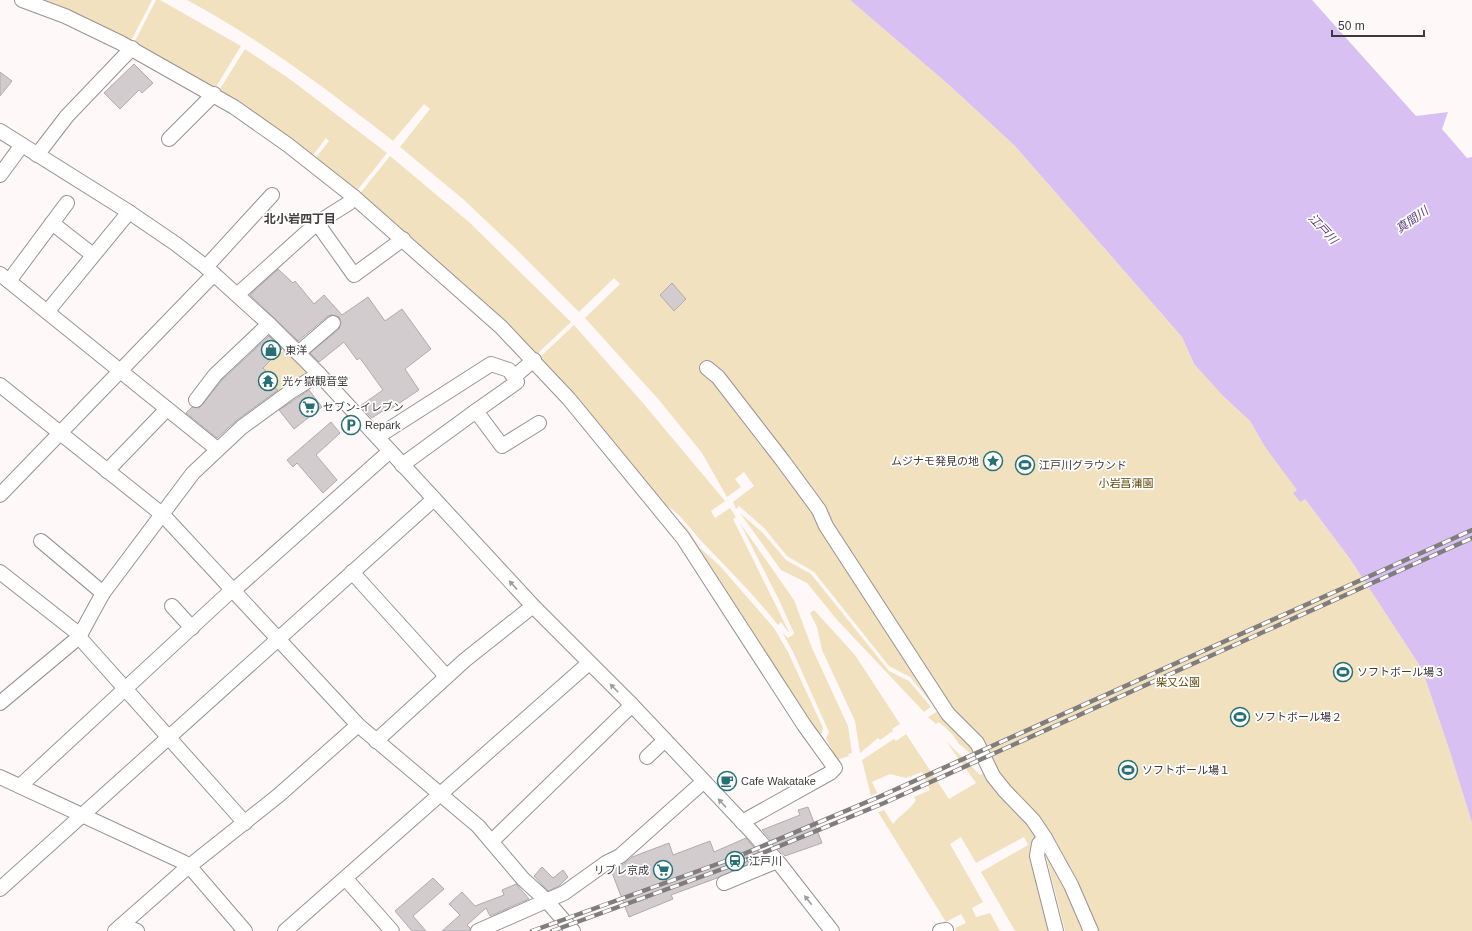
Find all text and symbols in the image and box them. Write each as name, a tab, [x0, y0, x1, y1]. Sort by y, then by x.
scale bar	[1332, 12, 1424, 38]
text: 50 m	[1338, 19, 1365, 33]
water label: 真間川	[1393, 203, 1432, 236]
water label: 江戸川	[1306, 211, 1342, 248]
district label: 北小岩四丁目	[264, 212, 336, 226]
shop icon: 東洋	[260, 339, 282, 361]
place label: 東洋	[285, 344, 307, 356]
temple icon: 光ヶ嶽観音堂	[257, 370, 279, 392]
place label: 光ヶ嶽観音堂	[282, 375, 348, 387]
supermarket icon: セブン-イレブン	[298, 396, 320, 418]
place label: セブン-イレブン	[323, 401, 404, 413]
parking icon: Repark	[340, 414, 362, 436]
place label: Repark	[365, 419, 401, 431]
place icon: ムジナモ発見の地	[982, 450, 1004, 472]
sports icon: 江戸川グラウンド	[1014, 454, 1036, 476]
place label: ムジナモ発見の地	[891, 455, 979, 467]
place label: 江戸川グラウンド	[1039, 459, 1127, 471]
park label: 小岩菖蒲園	[1099, 477, 1154, 489]
one-way arrow	[509, 580, 518, 590]
sports icon: ソフトボール場３	[1332, 661, 1354, 683]
place label: ソフトボール場３	[1357, 666, 1445, 678]
park label: 柴又公園	[1156, 676, 1200, 688]
one-way arrow	[609, 683, 619, 693]
sports icon: ソフトボール場２	[1229, 706, 1251, 728]
place label: ソフトボール場２	[1254, 711, 1342, 723]
sports icon: ソフトボール場１	[1117, 759, 1139, 781]
place label: ソフトボール場１	[1142, 764, 1230, 776]
cafe icon: Cafe Wakatake	[716, 770, 738, 792]
place label: Cafe Wakatake	[741, 775, 816, 787]
one-way arrow	[718, 798, 727, 808]
station icon: 江戸川	[724, 850, 746, 872]
place label: 江戸川	[749, 855, 782, 867]
supermarket icon: リブレ京成	[652, 859, 674, 881]
place label: リブレ京成	[594, 864, 649, 876]
one-way arrow	[805, 895, 813, 905]

